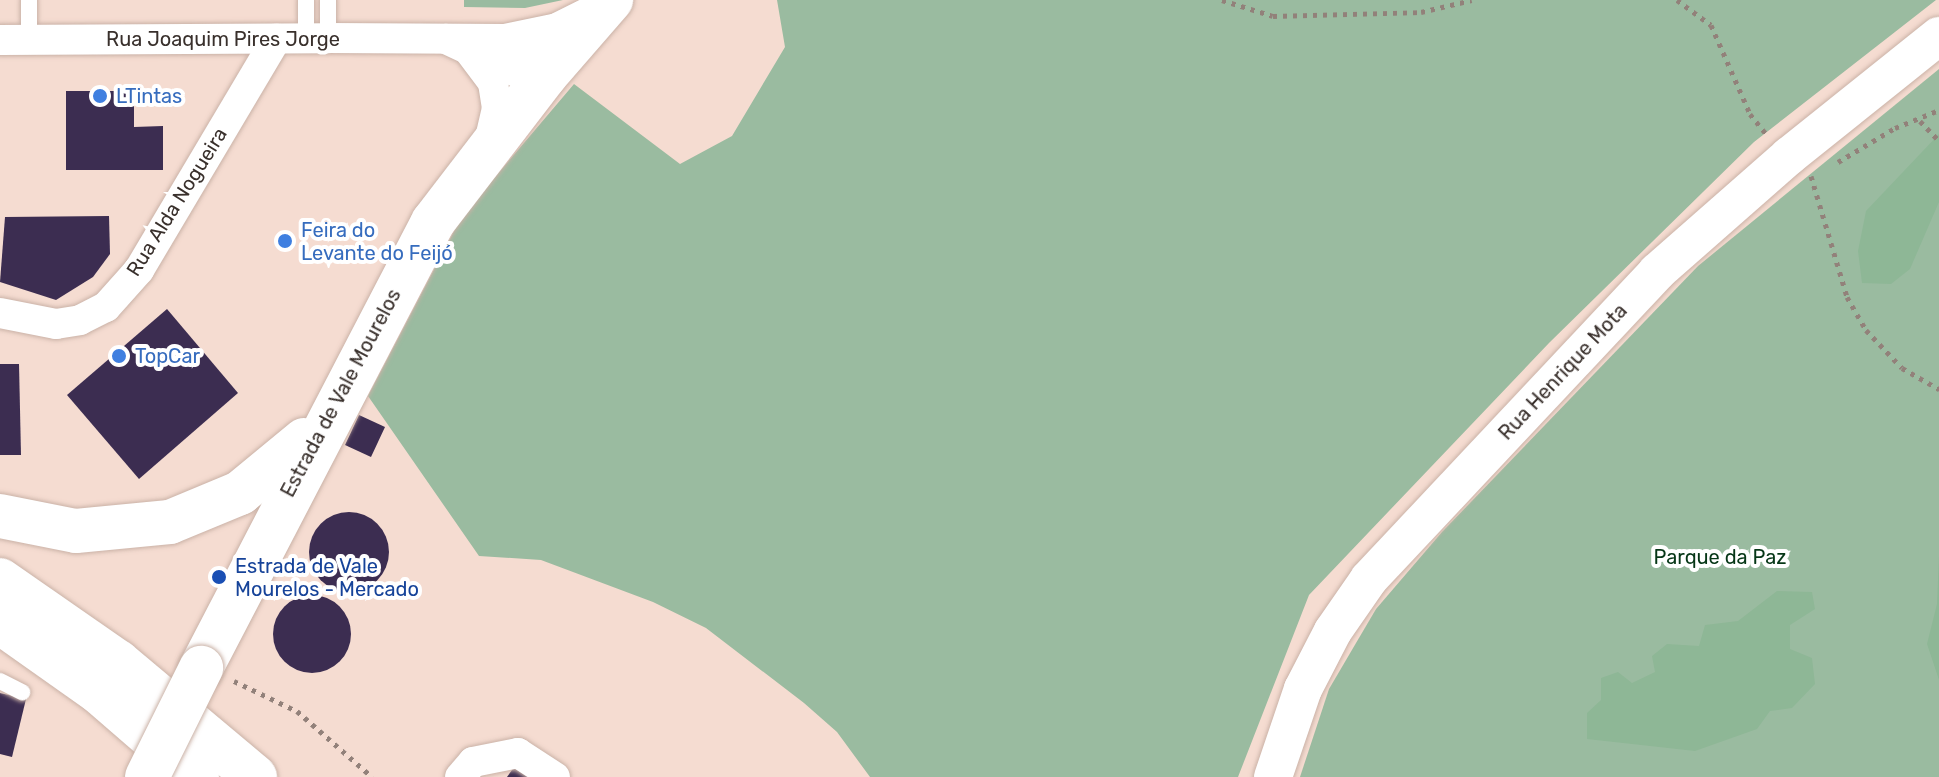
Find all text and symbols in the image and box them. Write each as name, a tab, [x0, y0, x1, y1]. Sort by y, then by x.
street label: Rua Joaquim Pires Jorge	[106, 27, 340, 51]
place label: LTintas	[116, 84, 182, 108]
marker: LTintas	[91, 87, 109, 105]
street label: Rua Alda Nogueira	[122, 123, 232, 281]
place label: Feira do Levante do Feijó	[301, 218, 453, 265]
marker: Feira do Levante do Feijó	[276, 232, 294, 250]
street label: Estrada de Vale Mourelos	[276, 285, 406, 501]
street label: Rua Henrique Mota	[1494, 299, 1632, 445]
place label: TopCar	[135, 344, 200, 368]
marker: TopCar	[110, 347, 128, 365]
park label: Parque da Paz	[1654, 545, 1786, 569]
place label: Estrada de Vale Mourelos - Mercado	[235, 554, 419, 601]
marker: Estrada de Vale Mourelos - Mercado	[210, 568, 228, 586]

